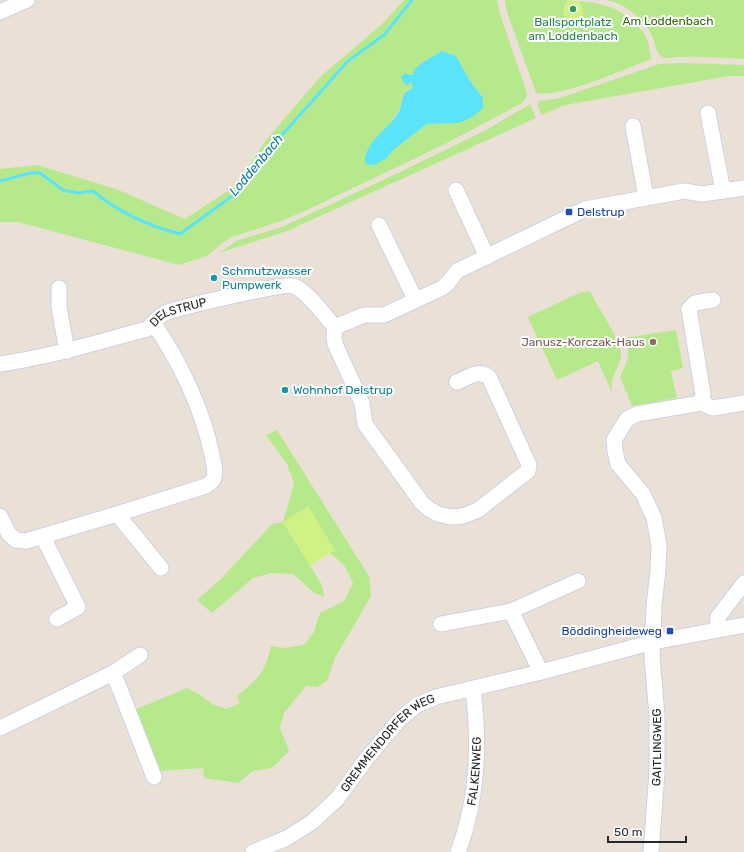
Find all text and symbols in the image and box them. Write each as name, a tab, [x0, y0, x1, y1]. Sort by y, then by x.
marker: Ballsportplatz am Loddenbach	[568, 4, 578, 14]
park label: Am Loddenbach	[622, 14, 714, 28]
place label: Ballsportplatz am Loddenbach	[528, 15, 618, 43]
water label: Loddenbach	[226, 131, 286, 199]
place label: Delstrup	[577, 205, 625, 219]
marker: Delstrup	[564, 207, 574, 217]
place label: Schmutzwasser Pumpwerk	[222, 264, 312, 292]
marker: Schmutzwasser Pumpwerk	[209, 273, 219, 283]
street label: DELSTRUP	[147, 295, 208, 330]
place label: Janusz-Korczak-Haus	[521, 335, 645, 349]
marker: Janusz-Korczak-Haus	[648, 337, 658, 347]
place label: Wohnhof Delstrup	[293, 383, 393, 397]
marker: Wohnhof Delstrup	[280, 385, 290, 395]
place label: Böddingheideweg	[562, 624, 662, 638]
marker: Böddingheideweg	[665, 626, 675, 636]
street label: GREMMENDORFER WEG	[338, 691, 437, 795]
street label: GAITLINGWEG	[649, 708, 664, 787]
street label: FALKENWEG	[464, 737, 484, 807]
scale bar	[608, 818, 686, 844]
text: 50 m	[614, 825, 642, 839]

